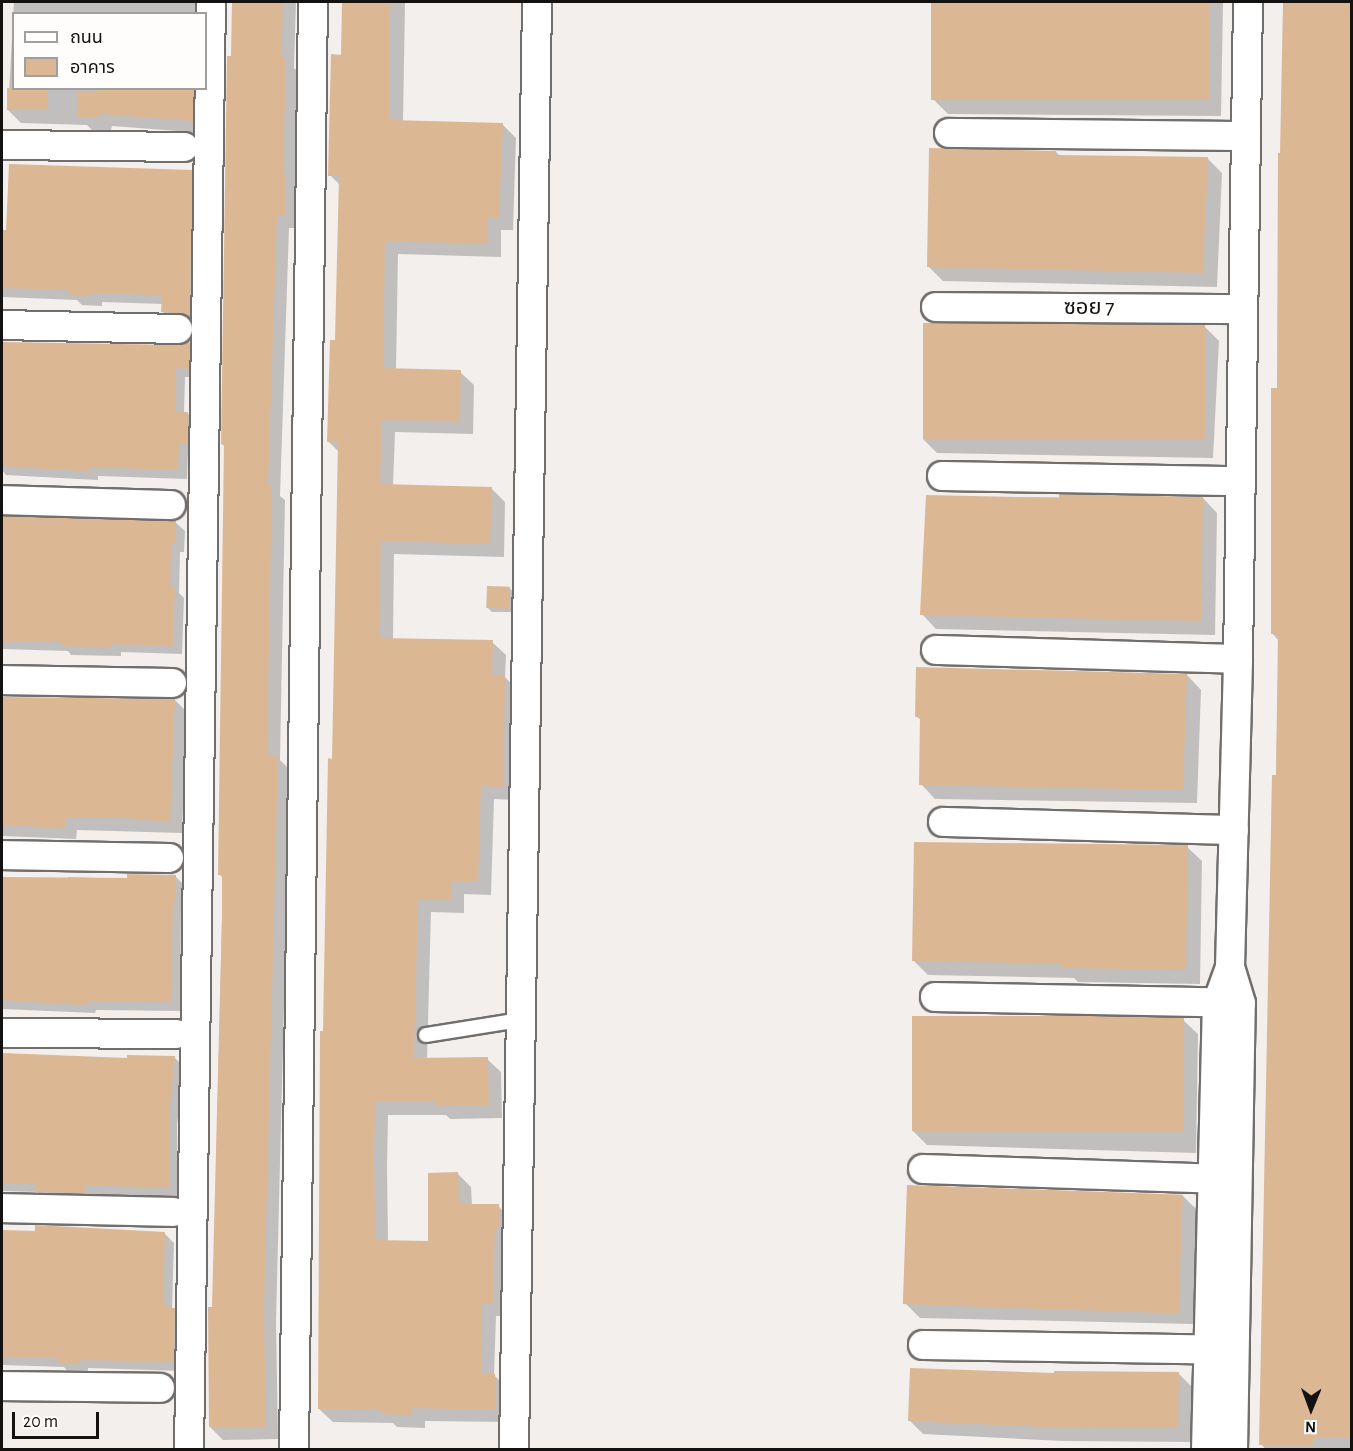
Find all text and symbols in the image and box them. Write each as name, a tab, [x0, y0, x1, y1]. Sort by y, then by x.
legend	[12, 12, 207, 90]
text: ถนน	[70, 29, 103, 47]
text: อาคาร	[70, 59, 115, 77]
street label: ซอย 7	[1064, 295, 1114, 321]
north arrow	[1281, 1379, 1341, 1439]
scale bar	[15, 1400, 102, 1438]
text: 20 m	[23, 1413, 58, 1431]
text: N	[1305, 1419, 1316, 1435]

